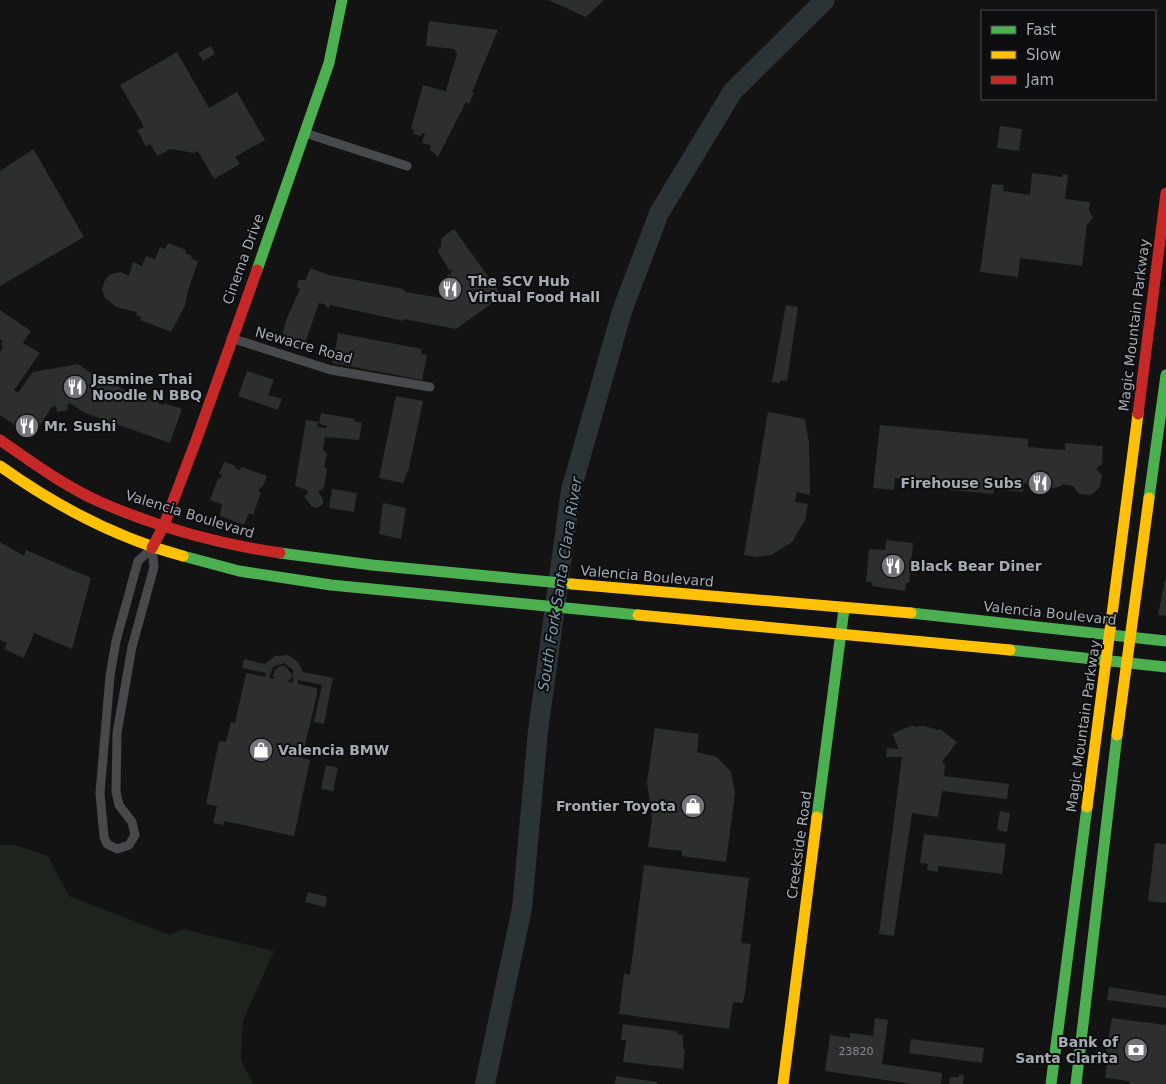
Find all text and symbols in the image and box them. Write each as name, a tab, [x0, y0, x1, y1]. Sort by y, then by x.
legend	[981, 10, 1156, 100]
text: Fast	[1026, 21, 1056, 39]
text: Slow	[1026, 46, 1061, 64]
text: Jam	[1025, 71, 1054, 89]
street label: Cinema Drive	[219, 212, 267, 306]
street label: Magic Mountain Parkway	[1115, 238, 1153, 412]
place label: The SCV Hub Virtual Food Hall	[468, 273, 600, 305]
restaurant icon: The SCV Hub Virtual Food Hall	[437, 276, 463, 302]
street label: Newacre Road	[254, 323, 354, 367]
place label: Jasmine Thai Noodle N BBQ	[91, 371, 202, 403]
restaurant icon: Jasmine Thai Noodle N BBQ	[62, 374, 88, 400]
restaurant icon: Mr. Sushi	[14, 413, 40, 439]
place label: Mr. Sushi	[44, 418, 116, 434]
restaurant icon: Firehouse Subs	[1027, 470, 1053, 496]
water label: South Fork Santa Clara River	[534, 475, 586, 692]
place label: Firehouse Subs	[901, 475, 1022, 491]
street label: Valencia Boulevard	[124, 487, 256, 541]
restaurant icon: Black Bear Diner	[880, 553, 906, 579]
place label: Black Bear Diner	[910, 558, 1042, 574]
street label: Valencia Boulevard	[580, 562, 714, 590]
street label: Valencia Boulevard	[983, 598, 1117, 628]
street label: Magic Mountain Parkway	[1063, 639, 1103, 813]
shop icon: Valencia BMW	[248, 737, 274, 763]
place label: Valencia BMW	[278, 742, 389, 758]
street label: Creekside Road	[784, 790, 814, 900]
shop icon: Frontier Toyota	[680, 793, 706, 819]
place label: Frontier Toyota	[556, 798, 676, 814]
place label: Bank of Santa Clarita	[1015, 1034, 1119, 1066]
bank icon: Bank of Santa Clarita	[1123, 1037, 1149, 1063]
house number: 23820	[839, 1045, 874, 1058]

